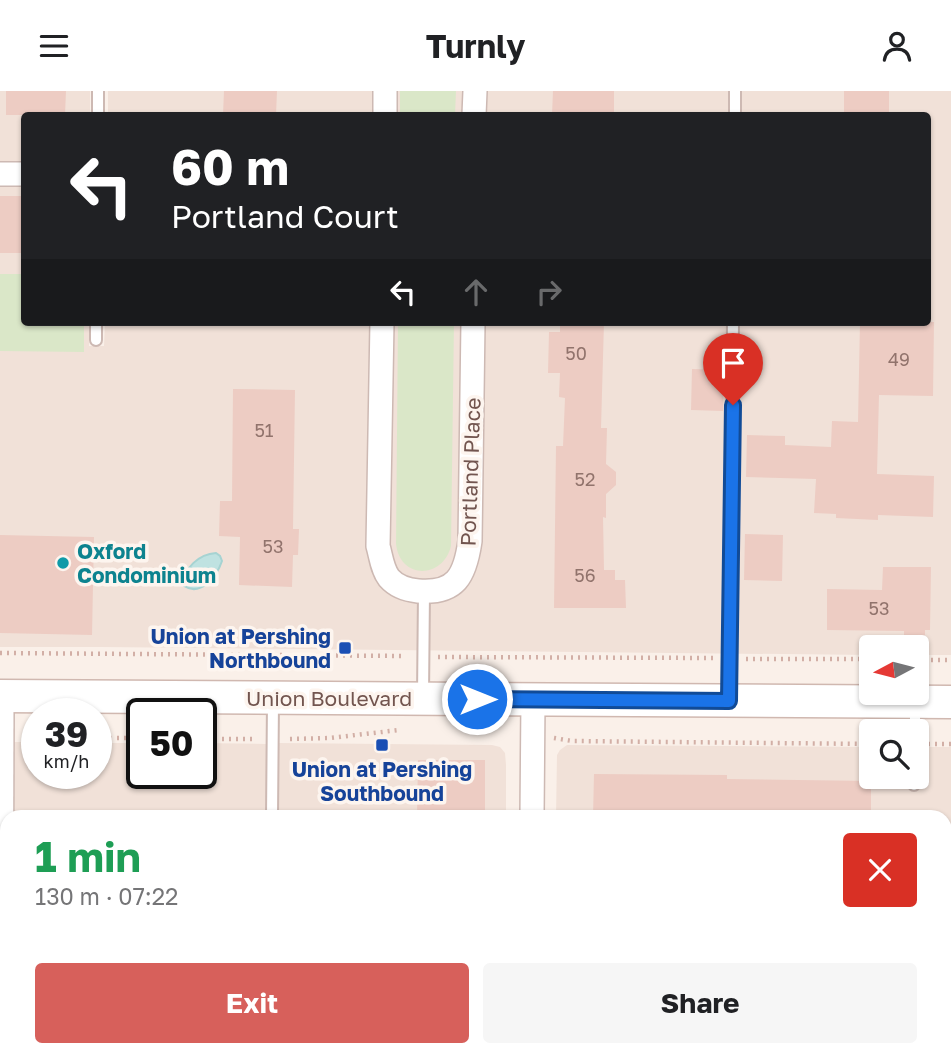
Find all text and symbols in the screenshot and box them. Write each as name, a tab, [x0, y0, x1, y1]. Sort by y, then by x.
icon: menu	[35, 27, 73, 65]
text: Turnly	[426, 27, 525, 65]
icon: person	[878, 27, 916, 65]
text: 60 m	[171, 137, 289, 196]
icon: left	[56, 140, 147, 231]
text: Portland Court	[171, 197, 399, 235]
icon: left	[384, 273, 422, 311]
icon: ahead	[457, 273, 495, 311]
icon: right	[530, 273, 568, 311]
pin	[703, 333, 763, 405]
house number: 50	[565, 342, 587, 364]
icon: arrive	[714, 344, 752, 382]
house number: 49	[888, 348, 910, 370]
street label: Portland Place	[454, 397, 486, 547]
house number: 51	[254, 419, 274, 441]
house number: 52	[575, 468, 595, 490]
house number: 53	[263, 535, 283, 557]
place label: Oxford Condominium	[77, 538, 216, 588]
marker: Oxford Condominium	[55, 555, 71, 571]
house number: 56	[574, 564, 596, 586]
house number: 53	[869, 597, 889, 619]
place label: Union at Pershing Northbound	[151, 623, 331, 673]
north arrow	[859, 635, 929, 705]
map controls	[859, 635, 929, 789]
marker: Union at Pershing Northbound	[337, 640, 353, 656]
position arrow	[440, 662, 514, 736]
street label: Union Boulevard	[246, 685, 412, 711]
speed limit sign: 50	[126, 698, 217, 789]
text: 39	[45, 713, 88, 755]
button: search	[859, 719, 929, 789]
marker: Union at Pershing Southbound	[374, 737, 390, 753]
text: km/h	[44, 750, 89, 772]
place label: Union at Pershing Southbound	[292, 756, 472, 806]
text: 1 min	[35, 831, 141, 881]
button: close	[843, 833, 917, 907]
text: 130 m · 07:22	[35, 882, 178, 910]
button: Exit	[35, 963, 469, 1043]
button: Share	[483, 963, 917, 1043]

